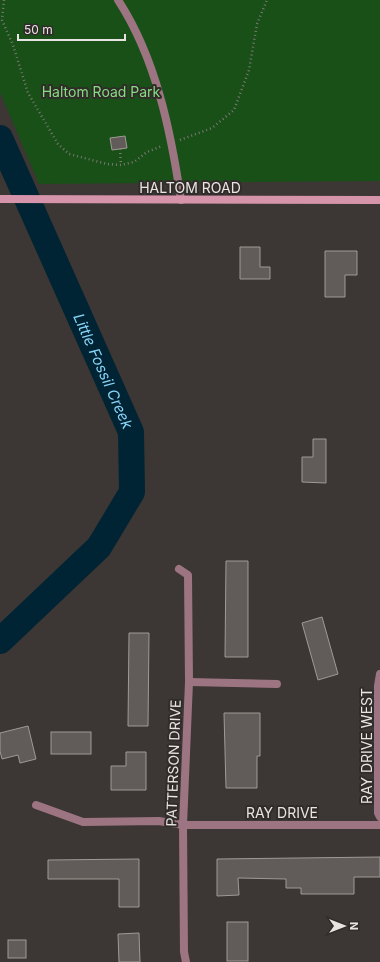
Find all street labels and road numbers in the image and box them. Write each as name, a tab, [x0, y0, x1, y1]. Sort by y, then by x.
street label: HALTOM ROAD	[139, 179, 241, 196]
street label: RAY DRIVE WEST	[358, 688, 375, 804]
street label: PATTERSON DRIVE	[162, 699, 184, 827]
street label: RAY DRIVE	[246, 804, 318, 821]

